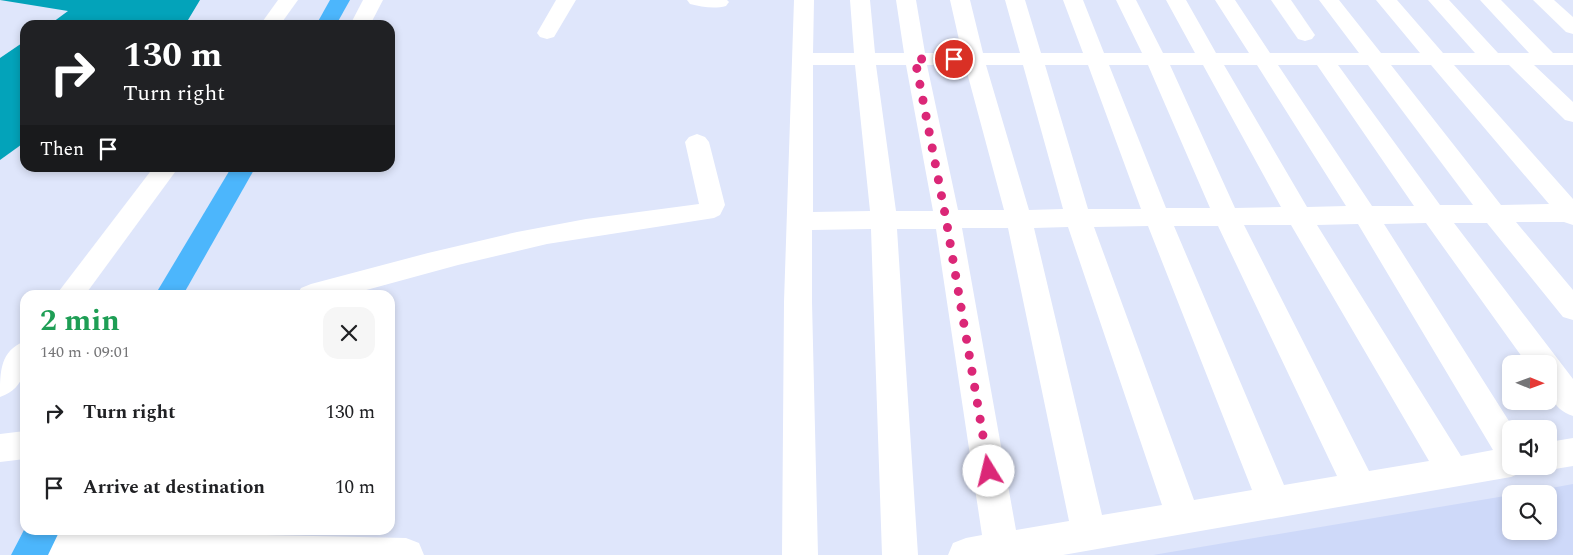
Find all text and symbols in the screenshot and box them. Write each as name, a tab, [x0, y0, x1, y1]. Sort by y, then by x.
text: 130 m	[123, 29, 222, 82]
pin	[933, 38, 975, 80]
icon: right	[40, 40, 105, 105]
icon: arrive	[940, 45, 968, 73]
text: Turn right	[123, 77, 225, 110]
text: Then	[40, 135, 84, 164]
icon: arrive	[94, 135, 122, 163]
text: 2 min	[40, 298, 120, 344]
button: close	[323, 307, 375, 359]
text: 140 m · 09:01	[40, 340, 130, 364]
north arrow	[1502, 355, 1558, 410]
map controls	[1502, 355, 1557, 540]
text: Turn right	[83, 398, 176, 427]
text: 130 m	[325, 398, 375, 427]
icon: right	[40, 399, 68, 427]
button: sound	[1502, 420, 1557, 475]
position arrow	[962, 444, 1014, 496]
text: Arrive at destination	[83, 473, 265, 502]
text: 10 m	[335, 473, 375, 502]
icon: arrive	[40, 474, 68, 502]
button: search	[1502, 485, 1557, 540]

